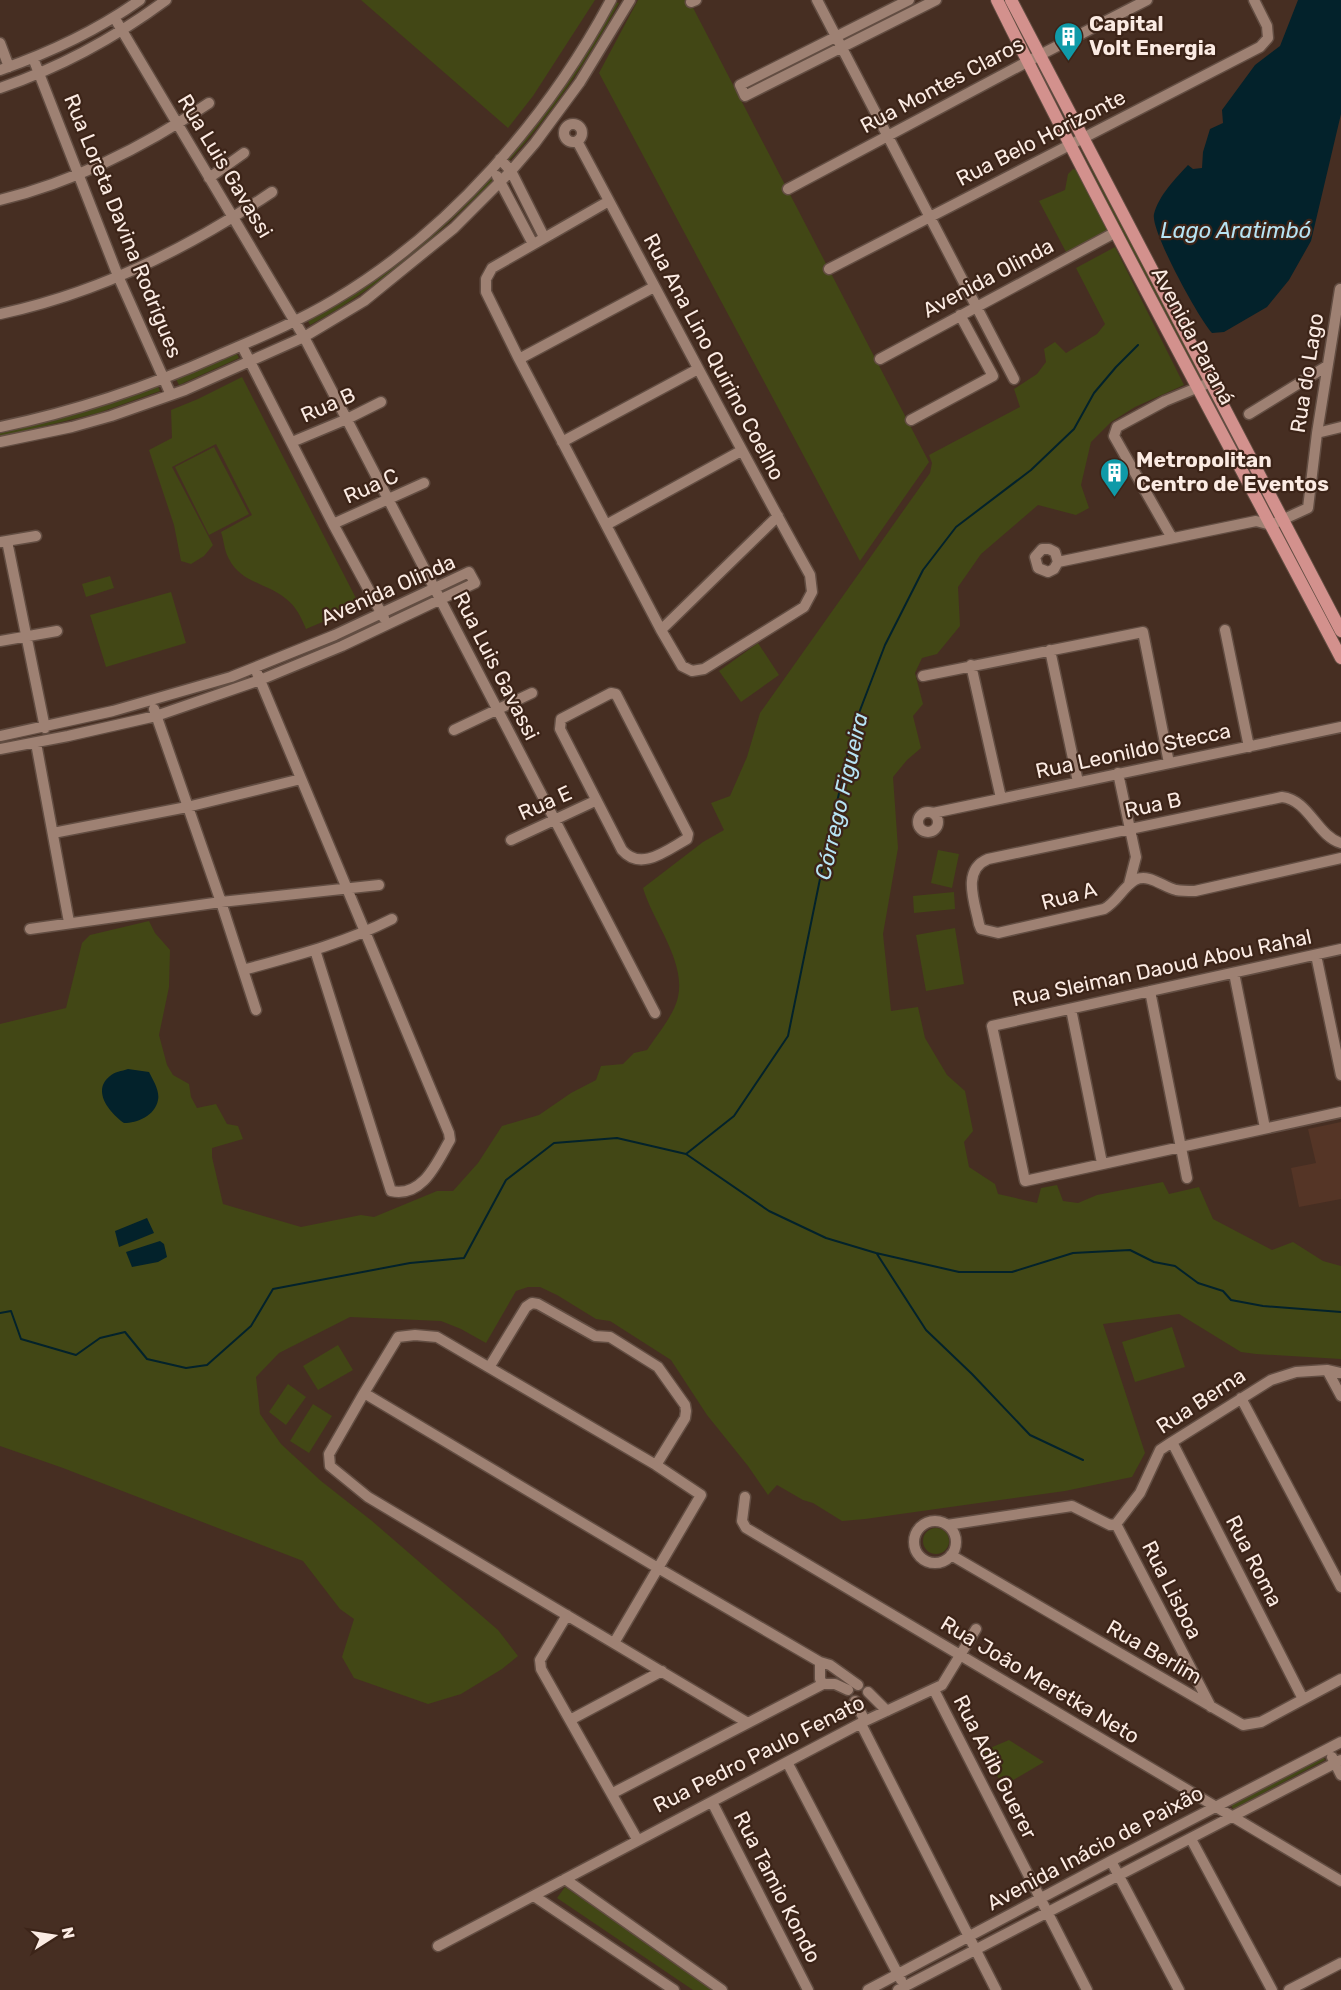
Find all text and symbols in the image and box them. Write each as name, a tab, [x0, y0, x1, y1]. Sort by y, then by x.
place label: Capital Volt Energia	[1089, 11, 1216, 60]
building icon: Capital Volt Energia	[1052, 20, 1084, 62]
street label: Rua Montes Claros	[856, 31, 1028, 138]
street label: Rua Belo Horizonte	[952, 84, 1130, 191]
street label: Rua Luis Gavassi	[173, 89, 278, 242]
street label: Rua Loreta Davina Rodrigues	[59, 90, 188, 361]
water label: Lago Aratimbó	[1161, 217, 1311, 244]
street label: Rua Ana Lino Quirino Coelho	[639, 229, 790, 484]
street label: Avenida Olinda	[918, 233, 1058, 323]
street label: Avenida Paraná	[1147, 263, 1240, 409]
street label: Rua do Lago	[1285, 311, 1328, 435]
street label: Rua B	[297, 381, 359, 428]
place label: Metropolitan Centro de Eventos	[1136, 447, 1329, 496]
building icon: Metropolitan Centro de Eventos	[1099, 456, 1131, 498]
street label: Rua C	[340, 463, 402, 509]
street label: Avenida Olinda	[317, 549, 459, 630]
street label: Rua Luis Gavassi	[448, 587, 545, 744]
water label: Córrego Figueira	[809, 710, 874, 882]
street label: Rua Leonildo Stecca	[1033, 718, 1233, 783]
street label: Rua E	[514, 780, 575, 825]
street label: Rua B	[1122, 786, 1183, 823]
street label: Rua A	[1038, 876, 1099, 915]
street label: Rua Sleiman Daoud Abou Rahal	[1010, 924, 1314, 1011]
street label: Rua Berna	[1151, 1363, 1250, 1439]
street label: Rua Roma	[1221, 1511, 1288, 1611]
street label: Rua Lisboa	[1137, 1536, 1208, 1643]
street label: Rua João Meretka Neto	[936, 1610, 1144, 1749]
street label: Rua Berlim	[1102, 1614, 1206, 1689]
street label: Rua Pedro Paulo Fenato	[649, 1689, 869, 1818]
street label: Rua Adib Guerer	[948, 1691, 1042, 1843]
street label: Avenida Inácio de Paixão	[982, 1780, 1207, 1915]
street label: Rua Tamio Kondo	[728, 1807, 826, 1967]
north arrow	[24, 1906, 84, 1966]
text: N	[58, 1925, 79, 1941]

